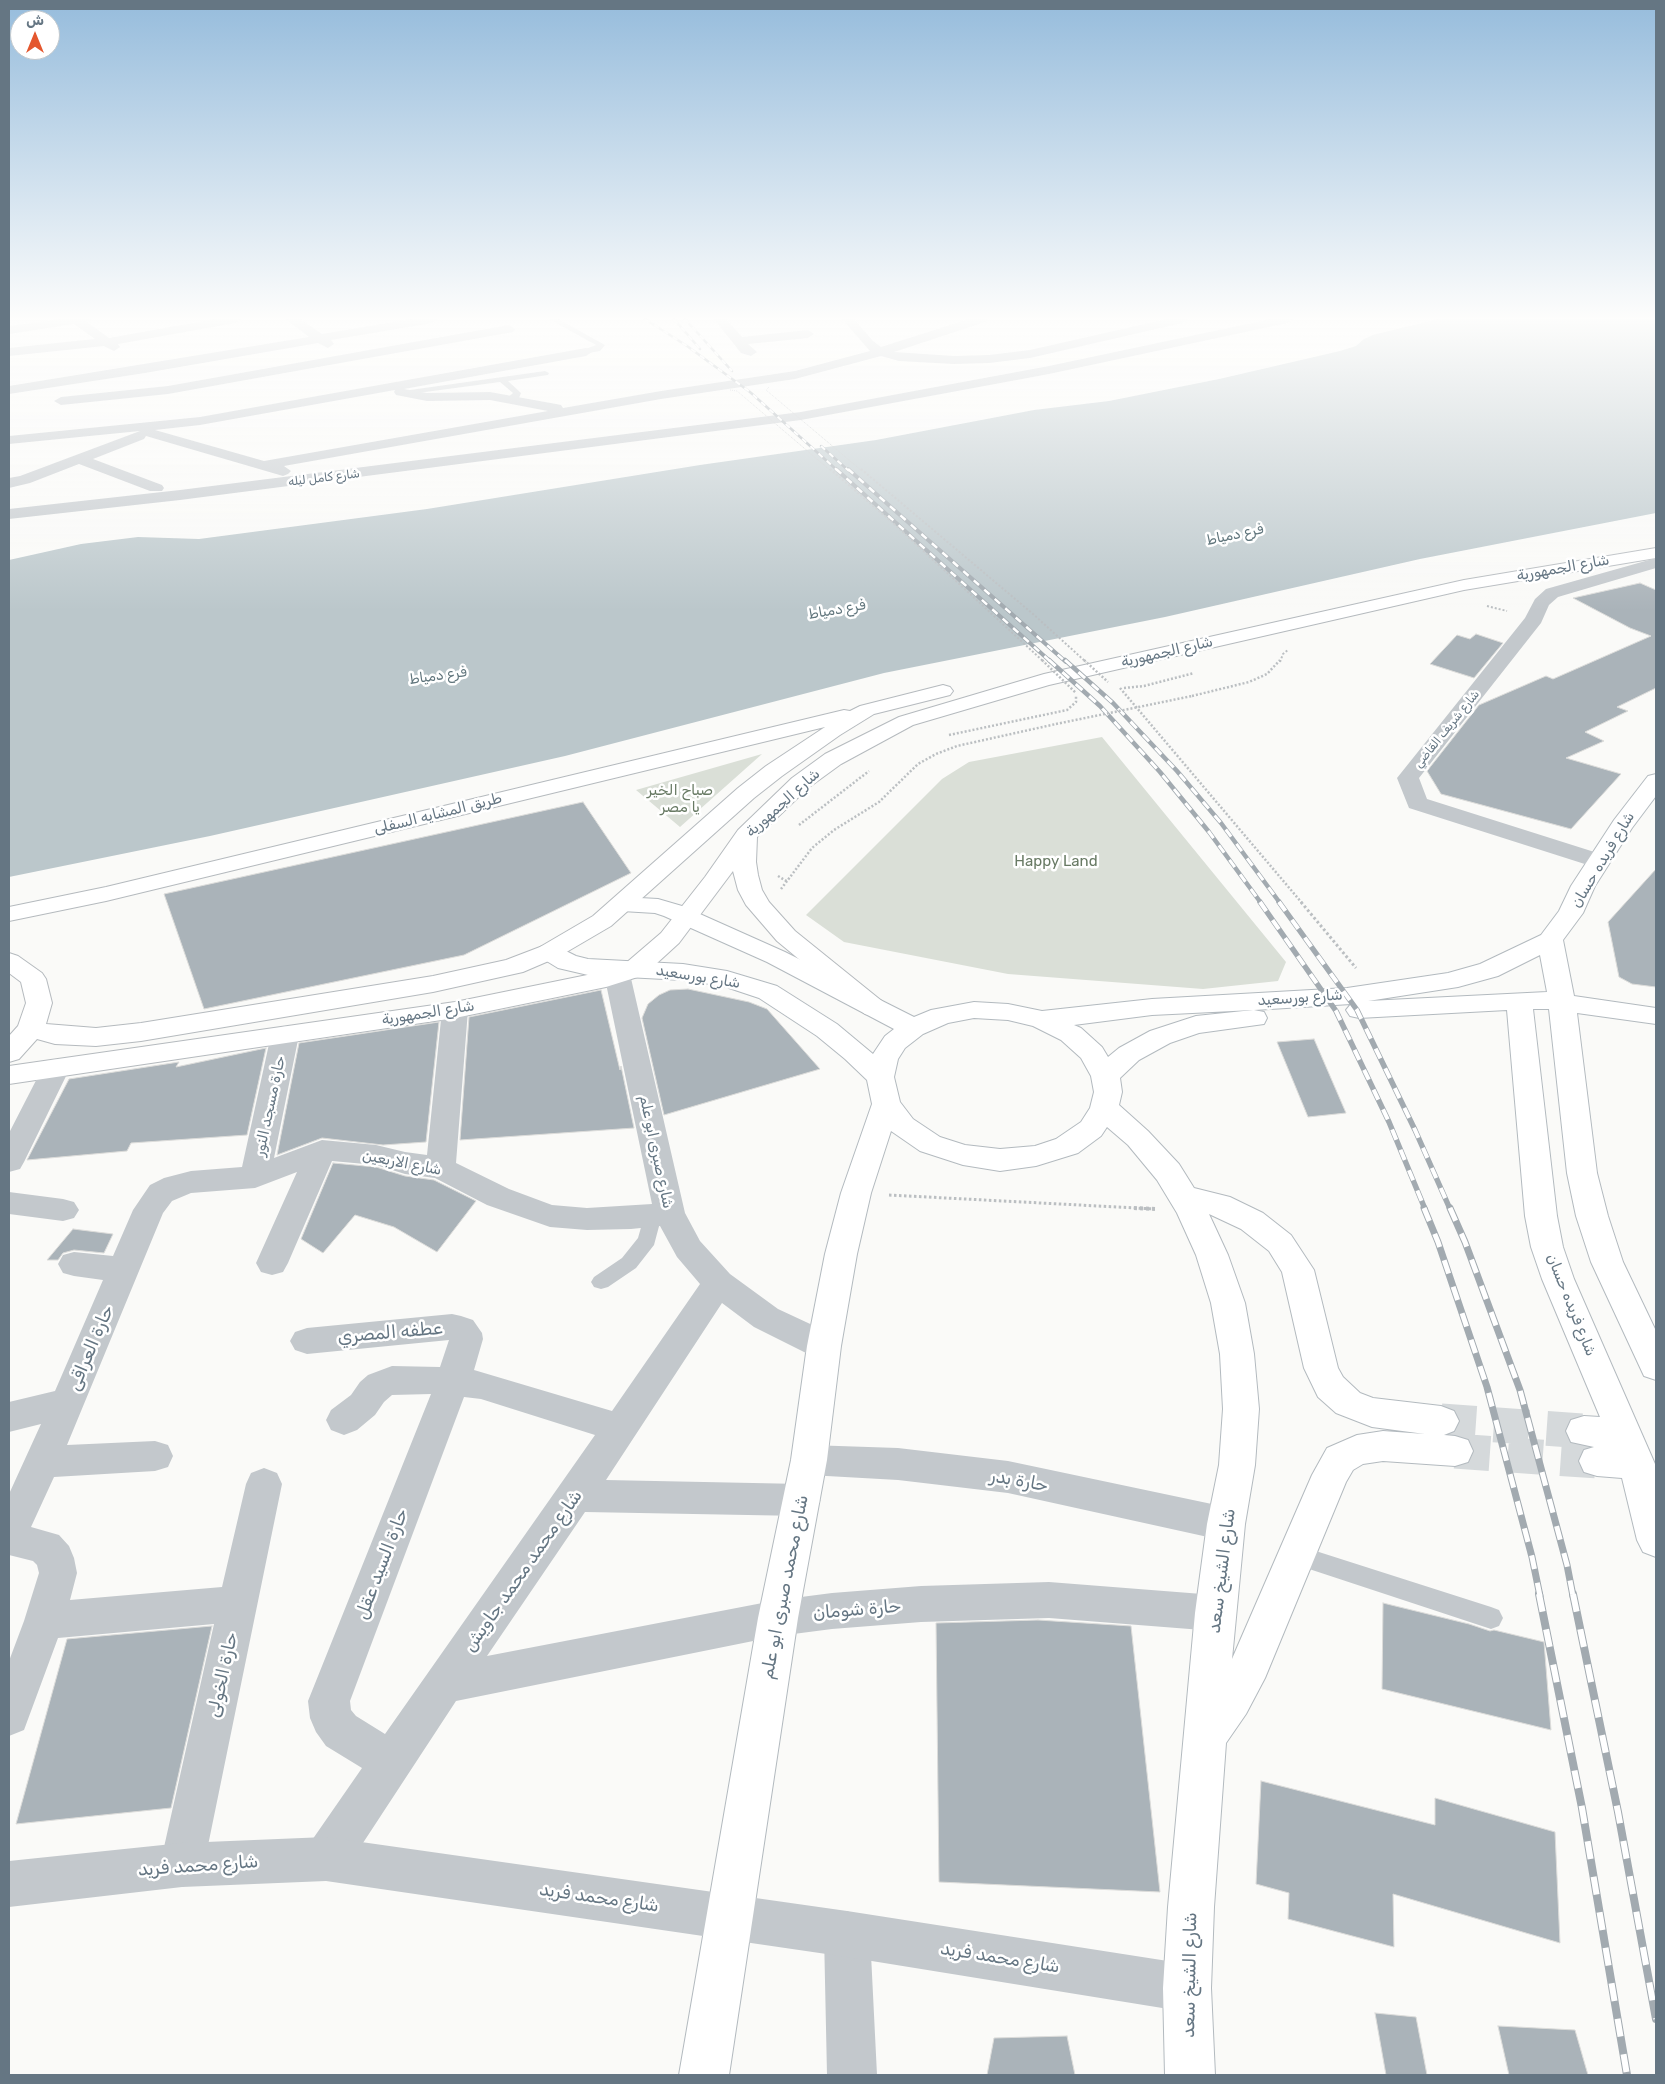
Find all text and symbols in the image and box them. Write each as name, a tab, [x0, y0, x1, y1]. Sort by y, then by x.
north arrow	[10, 10, 60, 60]
text: ش	[26, 12, 44, 29]
street label: شارع كامل ليله	[288, 466, 360, 490]
water label: فرع دمياط	[1205, 521, 1265, 549]
street label: شارع الجمهورية	[1515, 551, 1611, 585]
water label: فرع دمياط	[807, 597, 867, 623]
street label: شارع الجمهورية	[1119, 633, 1215, 671]
water label: فرع دمياط	[408, 664, 468, 688]
street label: شارع شريف القاضي	[1411, 687, 1483, 771]
street label: شارع الجمهورية	[742, 765, 824, 841]
park label: صباح الخير يا مصر	[647, 782, 713, 817]
street label: طريق المشايه السفلى	[372, 789, 504, 839]
street label: شارع فريده حسان	[1567, 809, 1639, 911]
park label: Happy Land	[1014, 853, 1098, 871]
street label: شارع بورسعيد	[654, 961, 742, 993]
street label: شارع بورسعيد	[1257, 986, 1343, 1010]
street label: شارع الجمهورية	[380, 997, 476, 1029]
street label: حارة مسجد النور	[251, 1054, 289, 1158]
street label: شارع صبرى ابو علم	[635, 1094, 677, 1210]
street label: شارع الاربعين	[361, 1147, 443, 1179]
street label: شارع فريده حسان	[1542, 1251, 1600, 1359]
street label: حارة العراقى	[63, 1302, 119, 1394]
street label: عطفه المصري	[337, 1318, 443, 1348]
street label: حارة بدر	[988, 1465, 1050, 1497]
street label: شارع محمد محمد جاويش	[459, 1486, 587, 1656]
street label: شارع محمد صبرى ابو علم	[757, 1493, 813, 1681]
street label: حارة السيد عقل	[351, 1506, 413, 1622]
street label: شارع الشيخ سعد	[1204, 1507, 1240, 1635]
street label: حارة شومان	[812, 1595, 902, 1625]
street label: حارة الخولى	[203, 1630, 243, 1720]
street label: شارع محمد فريد	[137, 1851, 259, 1881]
street label: شارع محمد فريد	[538, 1879, 660, 1917]
street label: شارع الشيخ سعد	[1178, 1912, 1202, 2038]
street label: شارع محمد فريد	[939, 1938, 1061, 1978]

